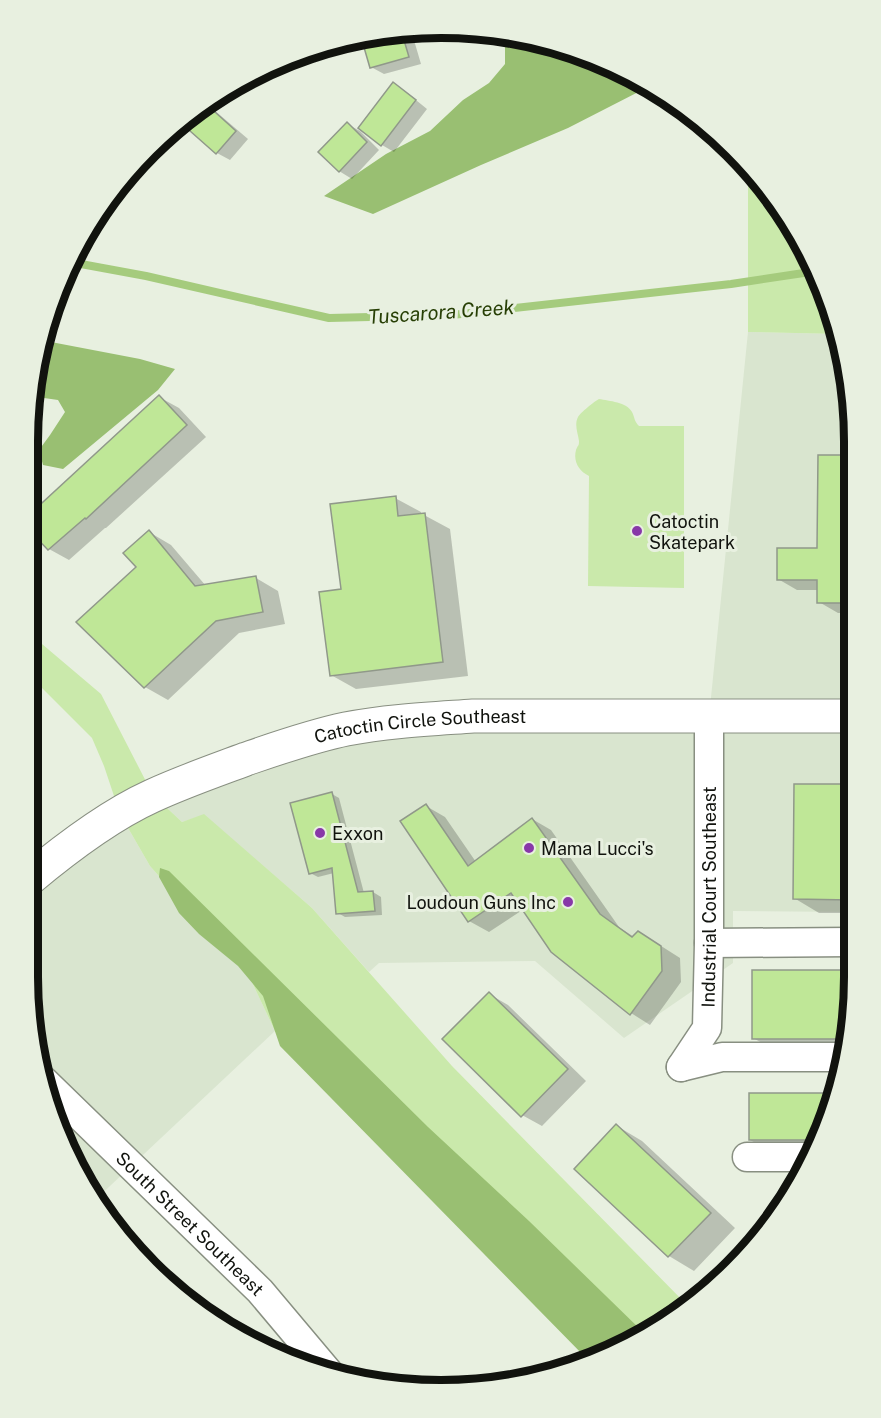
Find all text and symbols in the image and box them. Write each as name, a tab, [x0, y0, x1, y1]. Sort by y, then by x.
water label: Tuscarora Creek	[367, 295, 515, 329]
place label: Catoctin Skatepark	[649, 511, 735, 553]
marker: Catoctin Skatepark	[630, 524, 644, 538]
street label: Catoctin Circle Southeast	[312, 706, 526, 747]
street label: Industrial Court Southeast	[697, 786, 720, 1008]
place label: Exxon	[332, 823, 383, 844]
marker: Exxon	[313, 826, 327, 840]
place label: Mama Lucci's	[541, 838, 654, 859]
marker: Mama Lucci's	[522, 841, 536, 855]
place label: Loudoun Guns Inc	[406, 892, 556, 913]
marker: Loudoun Guns Inc	[561, 895, 575, 909]
street label: South Street Southeast	[112, 1147, 268, 1300]

